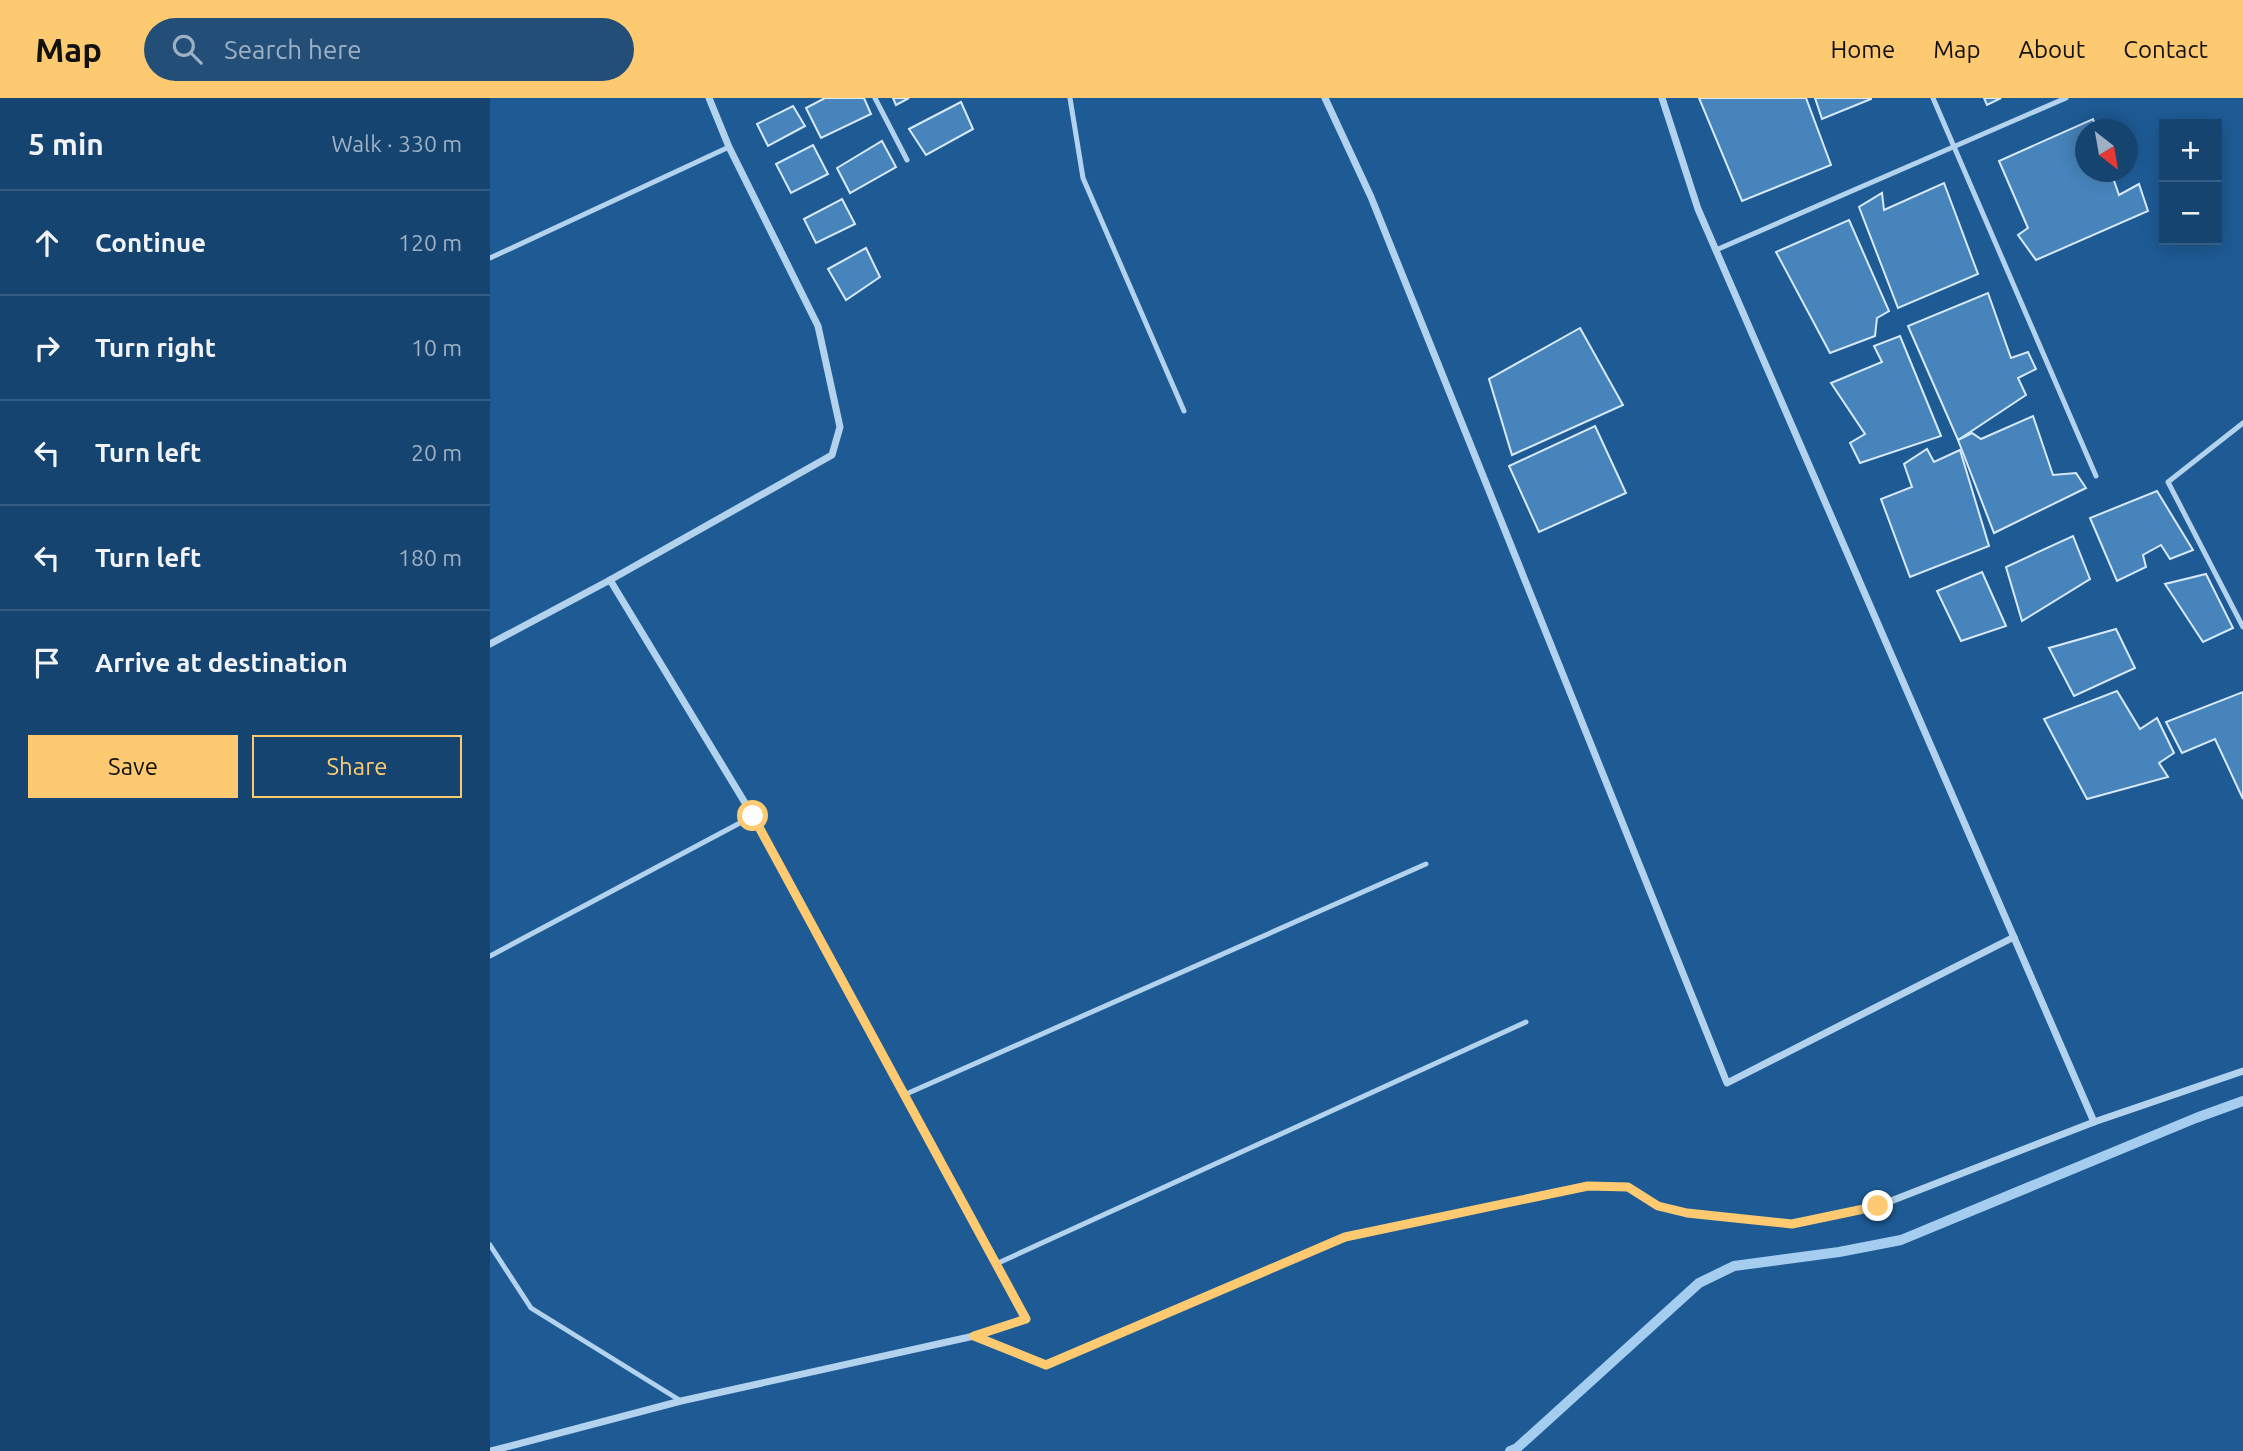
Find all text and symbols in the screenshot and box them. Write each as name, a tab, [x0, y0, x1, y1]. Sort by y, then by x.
search box	[144, 18, 634, 81]
icon: search	[168, 30, 206, 68]
text: Map	[35, 31, 102, 68]
text: Search here	[224, 35, 362, 64]
text: Home	[1830, 36, 1895, 63]
text: Map	[1933, 36, 1980, 63]
text: About	[2018, 36, 2085, 63]
text: Contact	[2123, 36, 2208, 63]
north arrow	[2075, 119, 2138, 182]
map controls	[2159, 119, 2222, 245]
button: +	[2159, 119, 2222, 182]
text: 5 min	[28, 127, 104, 161]
text: Walk · 330 m	[331, 131, 462, 156]
button: −	[2159, 182, 2222, 245]
icon: ahead	[28, 224, 66, 262]
text: Continue	[95, 228, 206, 257]
text: 120 m	[398, 230, 462, 255]
icon: right	[28, 329, 66, 367]
text: Turn right	[95, 333, 216, 362]
text: 10 m	[411, 335, 462, 360]
icon: left	[28, 434, 66, 472]
text: Turn left	[95, 438, 201, 467]
text: 20 m	[411, 440, 462, 465]
icon: left	[28, 539, 66, 577]
text: Turn left	[95, 543, 201, 572]
text: 180 m	[398, 545, 462, 570]
icon: arrive	[28, 644, 66, 682]
text: Arrive at destination	[95, 648, 348, 677]
button: Save	[28, 735, 238, 798]
button: Share	[252, 735, 462, 798]
route start	[737, 800, 768, 831]
route end	[1862, 1190, 1893, 1221]

